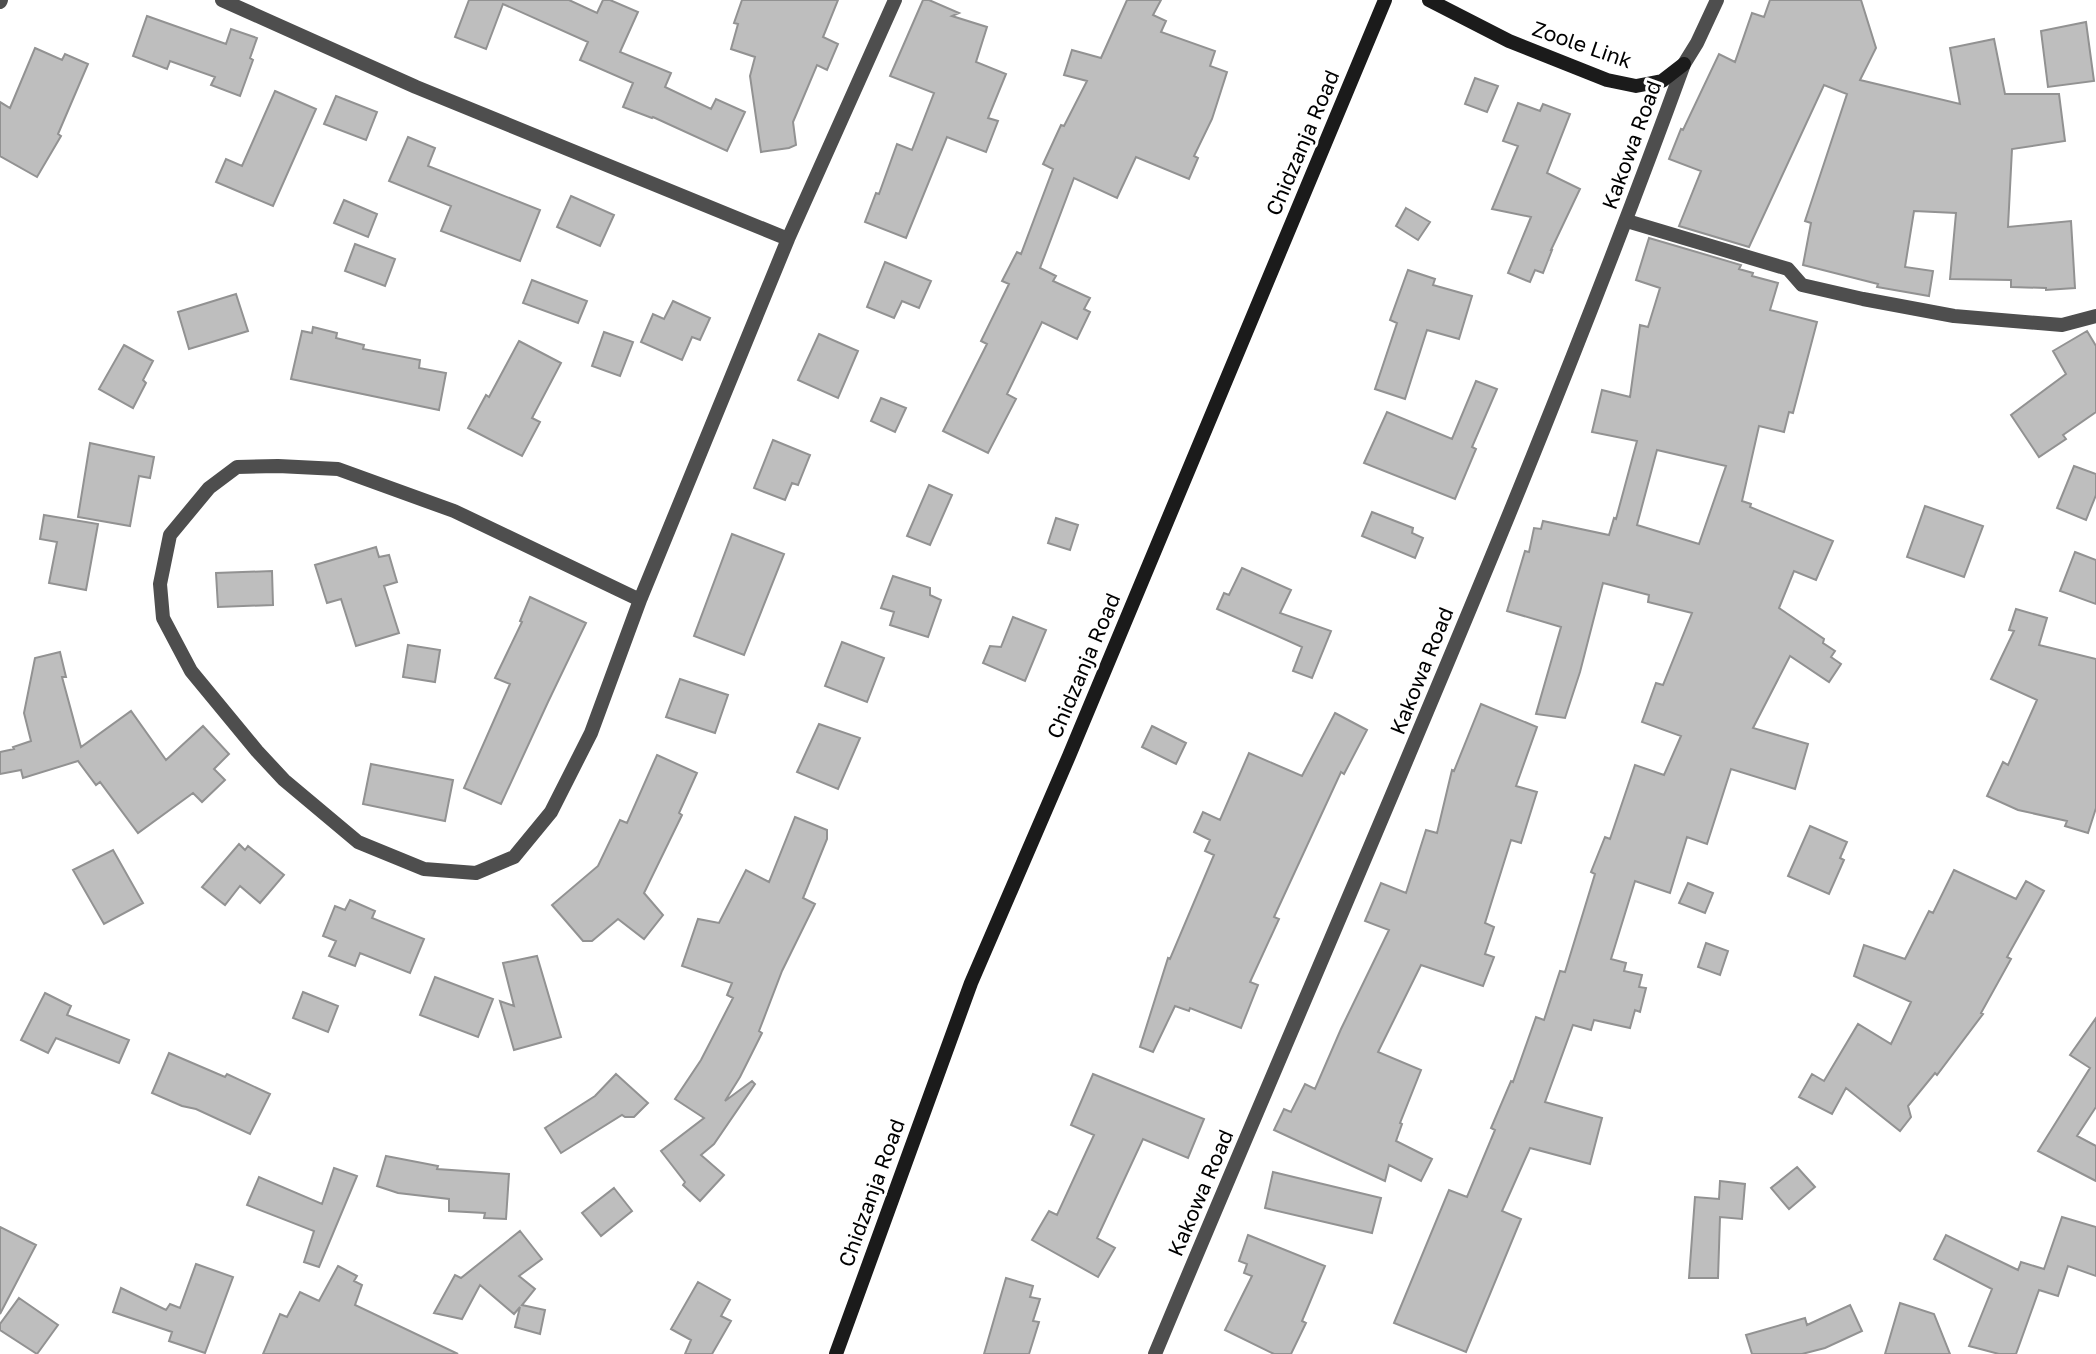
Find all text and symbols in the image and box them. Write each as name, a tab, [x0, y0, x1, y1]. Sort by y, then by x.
street label: Zoole Link	[1529, 15, 1636, 73]
street label: Chidzanja Road	[1260, 66, 1344, 219]
street label: Kakowa Road	[1596, 77, 1666, 213]
street label: Chidzanja Road	[1041, 589, 1125, 742]
street label: Kakowa Road	[1384, 603, 1458, 738]
street label: Chidzanja Road	[832, 1115, 910, 1270]
street label: Kakowa Road	[1162, 1125, 1238, 1260]

